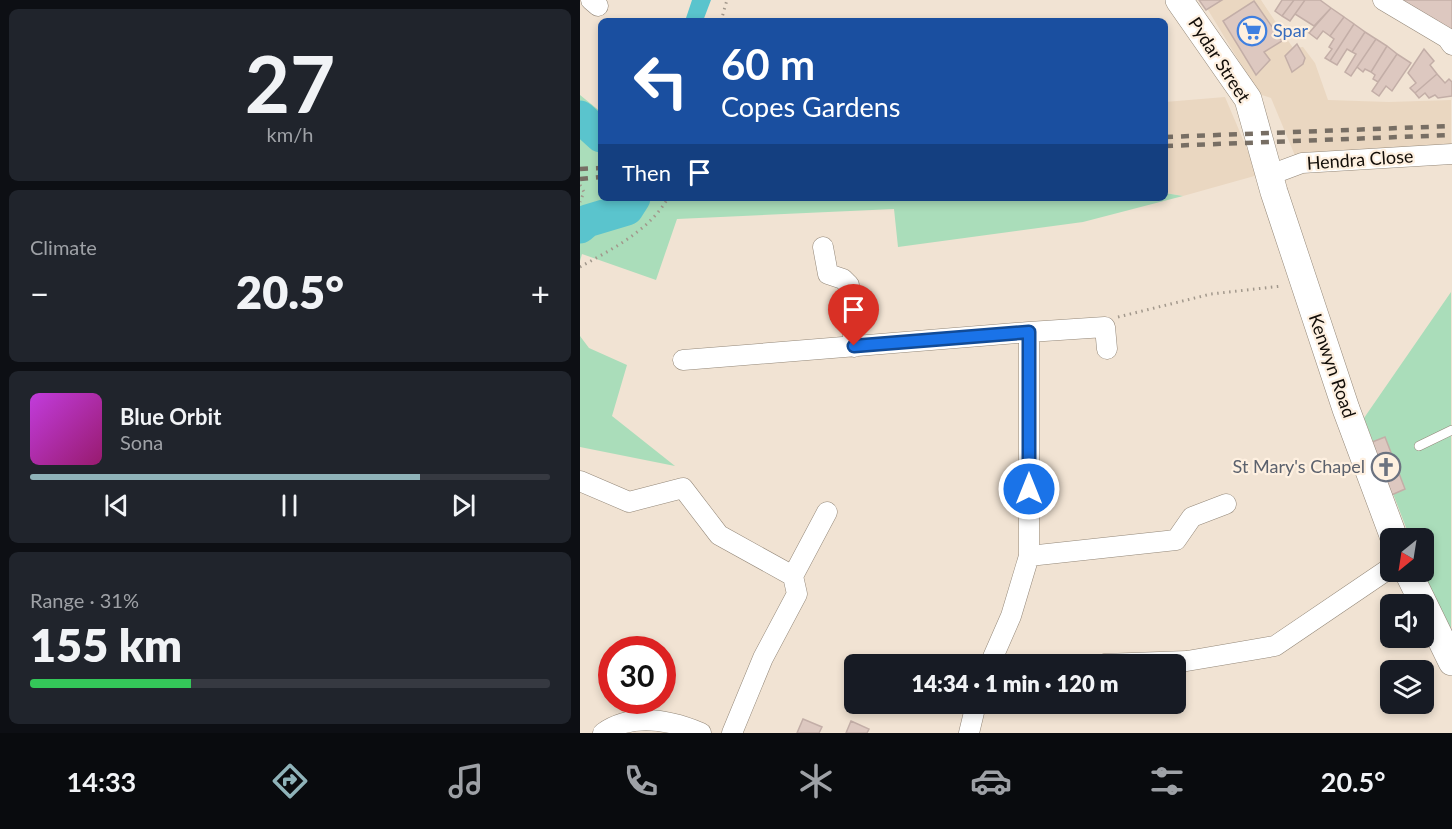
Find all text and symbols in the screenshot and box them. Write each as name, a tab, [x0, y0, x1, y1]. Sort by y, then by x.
street label: Pydar Street	[1184, 13, 1256, 107]
supermarket icon: Spar	[1236, 15, 1268, 47]
place label: Spar	[1273, 19, 1309, 41]
text: 27	[245, 36, 335, 130]
text: 60 m	[721, 39, 815, 89]
icon: left	[622, 42, 700, 120]
text: Copes Gardens	[721, 90, 901, 123]
text: km/h	[267, 122, 313, 146]
street label: Hendra Close	[1306, 144, 1414, 174]
icon: arrive	[683, 156, 716, 189]
text: Then	[622, 159, 671, 186]
text: Climate	[30, 235, 97, 259]
text: 20.5°	[236, 265, 344, 319]
text: −	[30, 273, 49, 313]
text: +	[531, 273, 550, 313]
pin	[828, 284, 879, 346]
icon: arrive	[837, 293, 870, 326]
street label: Kenwyn Road	[1305, 311, 1361, 421]
text: Blue Orbit	[120, 403, 221, 430]
text: Sona	[120, 430, 163, 454]
church icon: St Mary's Chapel	[1370, 451, 1402, 483]
place label: St Mary's Chapel	[1233, 455, 1365, 477]
position arrow	[997, 457, 1061, 521]
icon: previous	[100, 489, 133, 522]
icon: pause	[273, 489, 306, 522]
icon: next	[447, 489, 480, 522]
north arrow	[1380, 528, 1434, 582]
map controls	[1380, 528, 1434, 714]
text: Range · 31%	[30, 588, 139, 612]
button: sound	[1380, 594, 1434, 648]
text: 155 km	[30, 618, 182, 672]
speed limit sign: 30	[598, 636, 676, 714]
button: layers	[1380, 660, 1434, 714]
text: 14:34 · 1 min · 120 m	[912, 670, 1118, 697]
icon: directions	[269, 760, 311, 802]
icon: music	[445, 760, 487, 802]
icon: phone	[620, 760, 662, 802]
icon: climate	[795, 760, 837, 802]
icon: car	[970, 760, 1012, 802]
icon: filters	[1146, 760, 1188, 802]
text: 14:33	[67, 765, 136, 798]
text: 20.5°	[1321, 765, 1385, 798]

